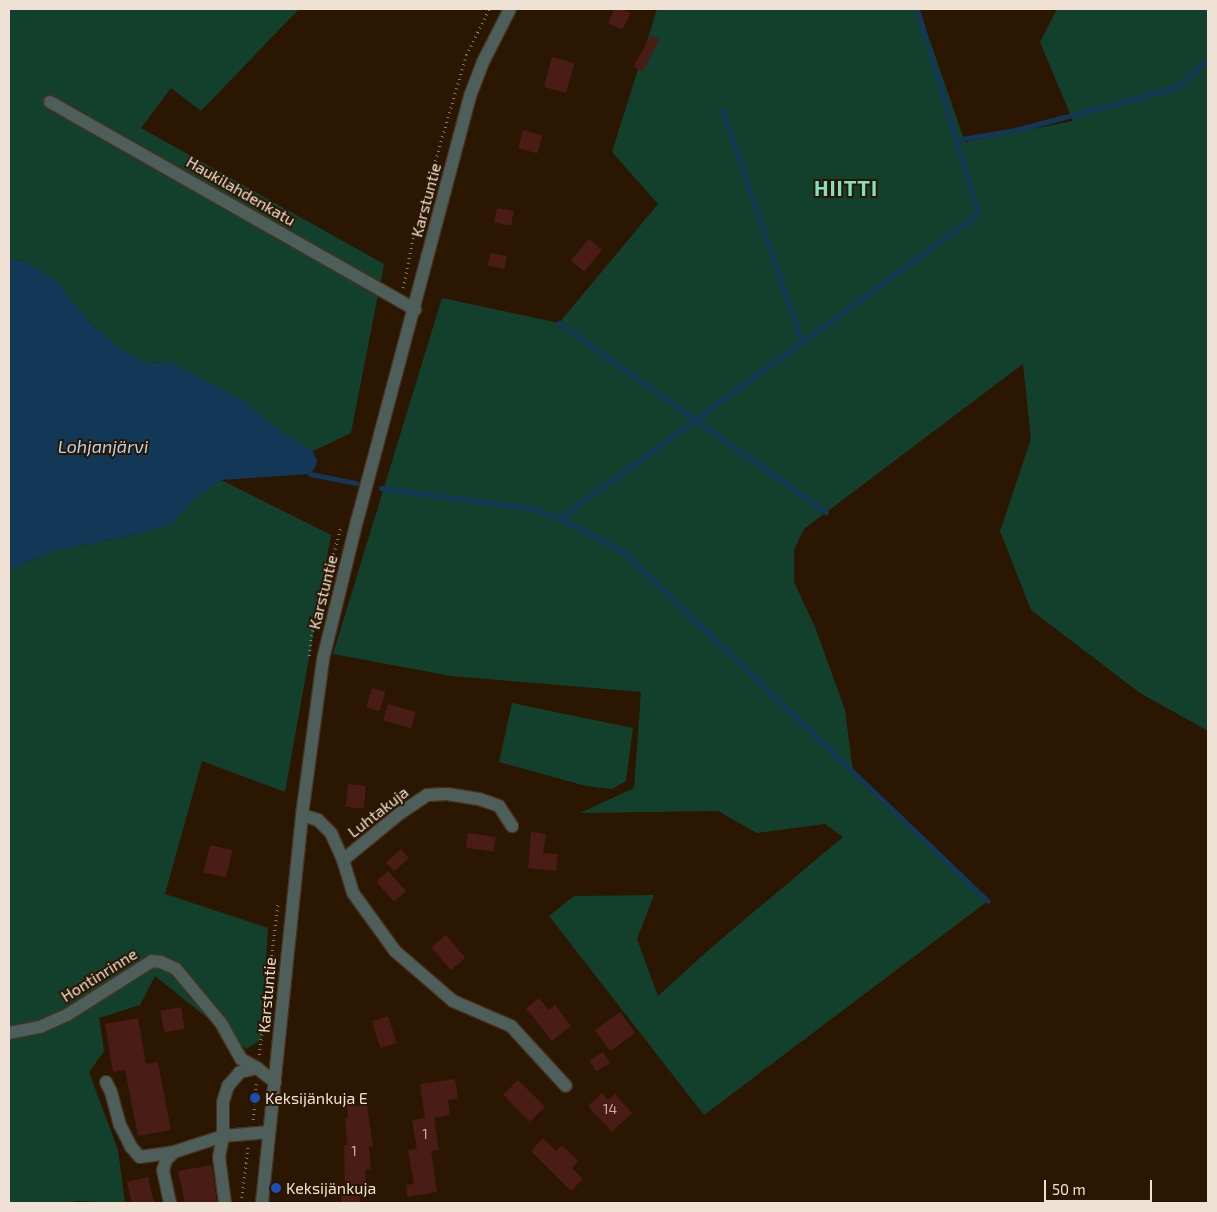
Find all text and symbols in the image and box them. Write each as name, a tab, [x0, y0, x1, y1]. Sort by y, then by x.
street label: Haukilahdenkatu	[183, 152, 299, 230]
street label: Karstuntie	[407, 161, 445, 239]
district label: HIITTI	[813, 175, 879, 201]
water label: Lohjanjärvi	[58, 435, 148, 457]
street label: Karstuntie	[304, 553, 342, 631]
street label: Luhtakuja	[344, 782, 412, 842]
street label: Hontinrinne	[57, 944, 141, 1006]
street label: Karstuntie	[254, 956, 280, 1034]
place label: Keksijänkuja E	[265, 1088, 368, 1108]
marker: Keksijänkuja E	[249, 1092, 261, 1104]
house number: 14	[603, 1101, 617, 1117]
house number: 1	[422, 1126, 428, 1142]
house number: 1	[351, 1143, 357, 1159]
scale bar	[1047, 1170, 1154, 1202]
place label: Keksijänkuja	[286, 1178, 376, 1198]
text: 50 m	[1052, 1180, 1086, 1198]
marker: Keksijänkuja	[270, 1182, 282, 1194]

